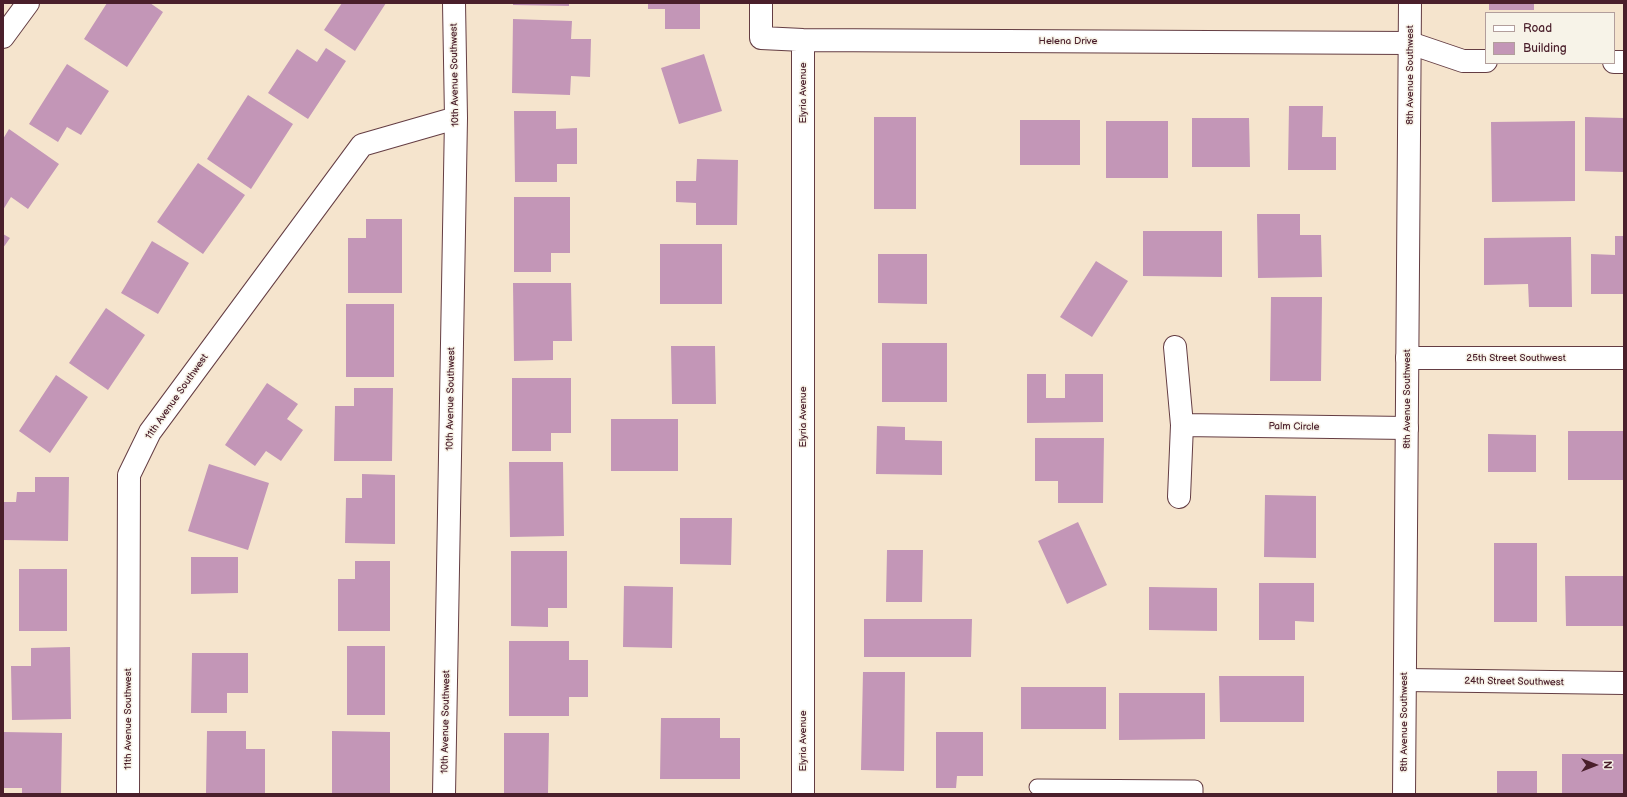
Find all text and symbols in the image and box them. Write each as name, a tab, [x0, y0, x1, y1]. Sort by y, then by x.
legend	[1485, 12, 1615, 64]
text: Road	[1523, 21, 1552, 36]
street label: 10th Avenue Southwest	[448, 23, 462, 127]
street label: 8th Avenue Southwest	[1404, 25, 1416, 125]
street label: Helena Drive	[1039, 35, 1097, 47]
text: Building	[1523, 41, 1567, 56]
street label: Elyria Avenue	[797, 62, 809, 124]
street label: 10th Avenue Southwest	[444, 347, 458, 451]
street label: 8th Avenue Southwest	[1401, 349, 1413, 449]
street label: 11th Avenue Southwest	[143, 352, 211, 442]
street label: 25th Street Southwest	[1466, 352, 1566, 364]
street label: Elyria Avenue	[797, 386, 809, 448]
street label: Palm Circle	[1268, 421, 1320, 433]
street label: 11th Avenue Southwest	[122, 668, 134, 770]
street label: 10th Avenue Southwest	[439, 670, 453, 774]
street label: 8th Avenue Southwest	[1398, 672, 1410, 772]
street label: 24th Street Southwest	[1464, 675, 1564, 689]
street label: Elyria Avenue	[797, 710, 809, 772]
north arrow	[1575, 745, 1615, 785]
text: N	[1601, 761, 1614, 769]

